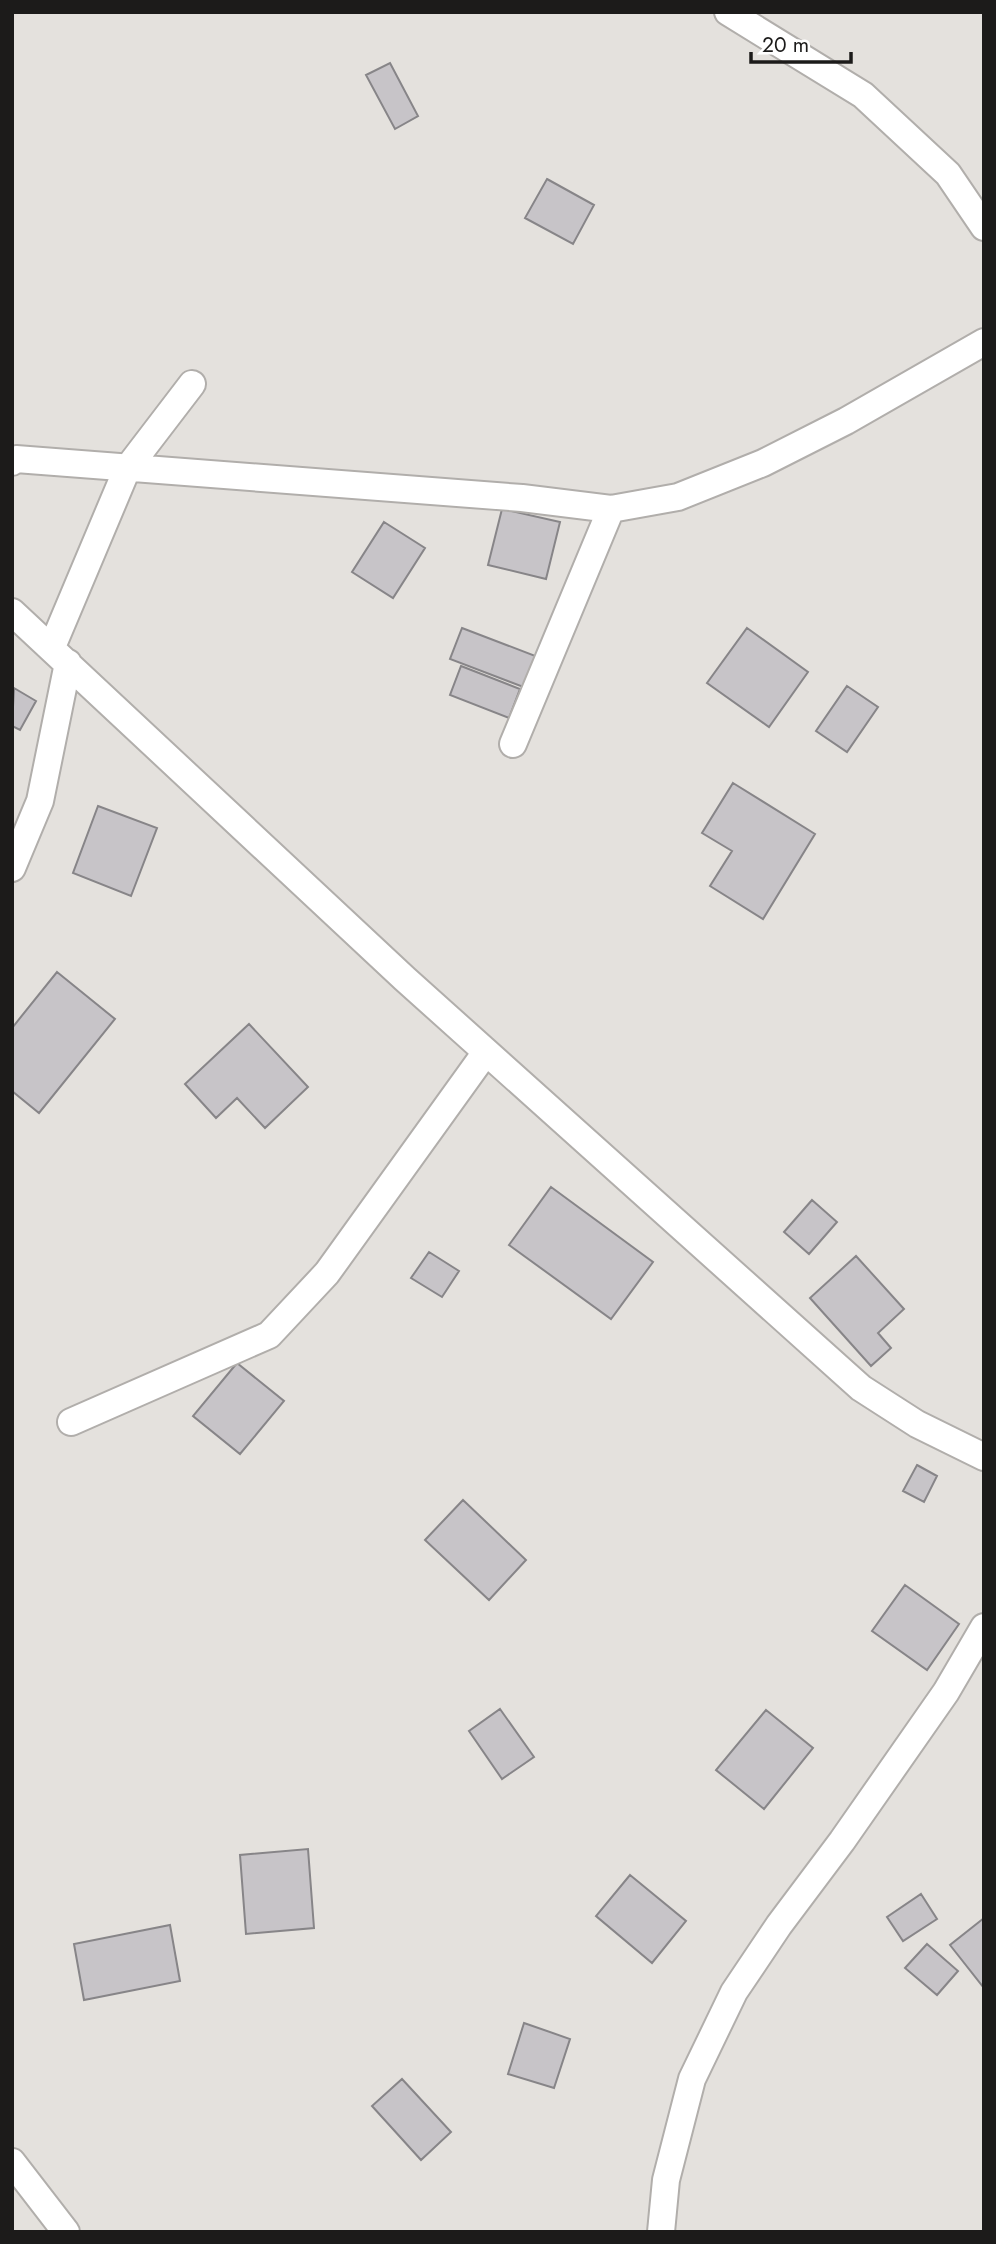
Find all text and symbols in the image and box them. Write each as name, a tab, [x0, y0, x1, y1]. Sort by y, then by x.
scale bar	[751, 21, 851, 65]
text: 20 m	[762, 30, 809, 60]

